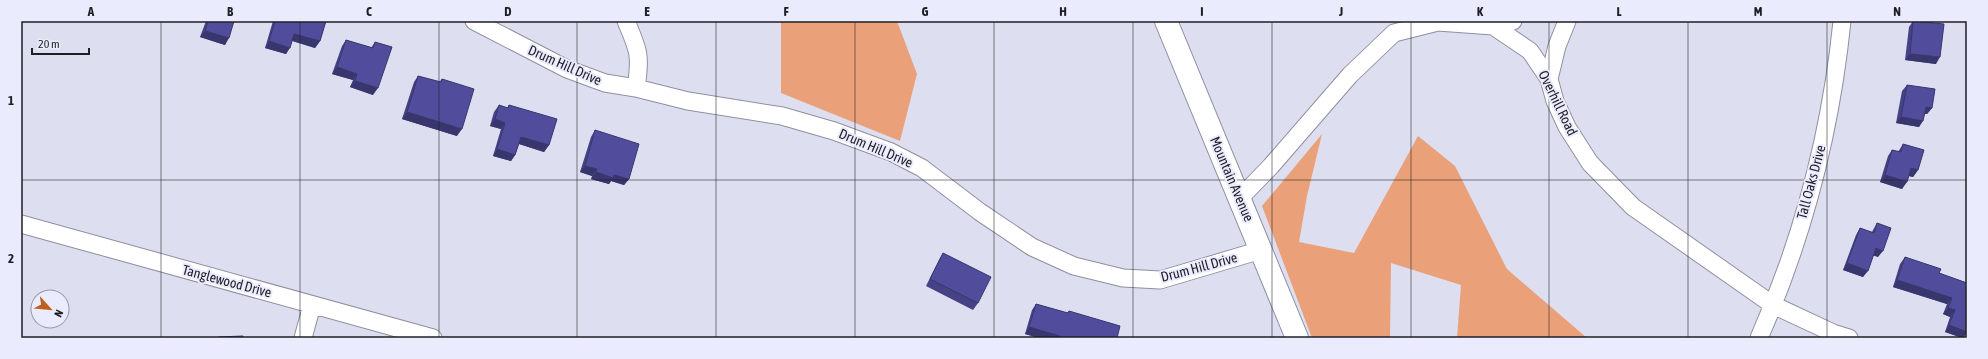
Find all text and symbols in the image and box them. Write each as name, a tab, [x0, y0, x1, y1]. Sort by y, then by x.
text: A	[87, 4, 95, 19]
text: B	[227, 4, 234, 19]
text: C	[366, 4, 372, 19]
text: D	[504, 4, 512, 19]
text: E	[644, 4, 650, 19]
text: F	[783, 4, 789, 19]
text: G	[922, 4, 929, 19]
text: H	[1059, 4, 1067, 19]
text: I	[1200, 4, 1204, 19]
text: J	[1338, 4, 1343, 19]
text: K	[1477, 4, 1484, 19]
text: L	[1616, 4, 1622, 19]
text: M	[1754, 4, 1763, 19]
text: N	[1893, 4, 1901, 19]
scale bar	[32, 30, 89, 56]
text: 20 m	[38, 37, 60, 51]
street label: Drum Hill Drive	[526, 42, 604, 88]
street label: Overhill Road	[1535, 68, 1581, 138]
text: 1	[8, 93, 14, 108]
street label: Drum Hill Drive	[837, 125, 915, 171]
street label: Mountain Avenue	[1207, 134, 1257, 224]
street label: Tall Oaks Drive	[1793, 143, 1829, 221]
street label: Drum Hill Drive	[1159, 249, 1239, 285]
text: 2	[8, 251, 14, 266]
street label: Tanglewood Drive	[181, 261, 273, 301]
north arrow	[30, 289, 70, 329]
text: N	[52, 308, 66, 319]

